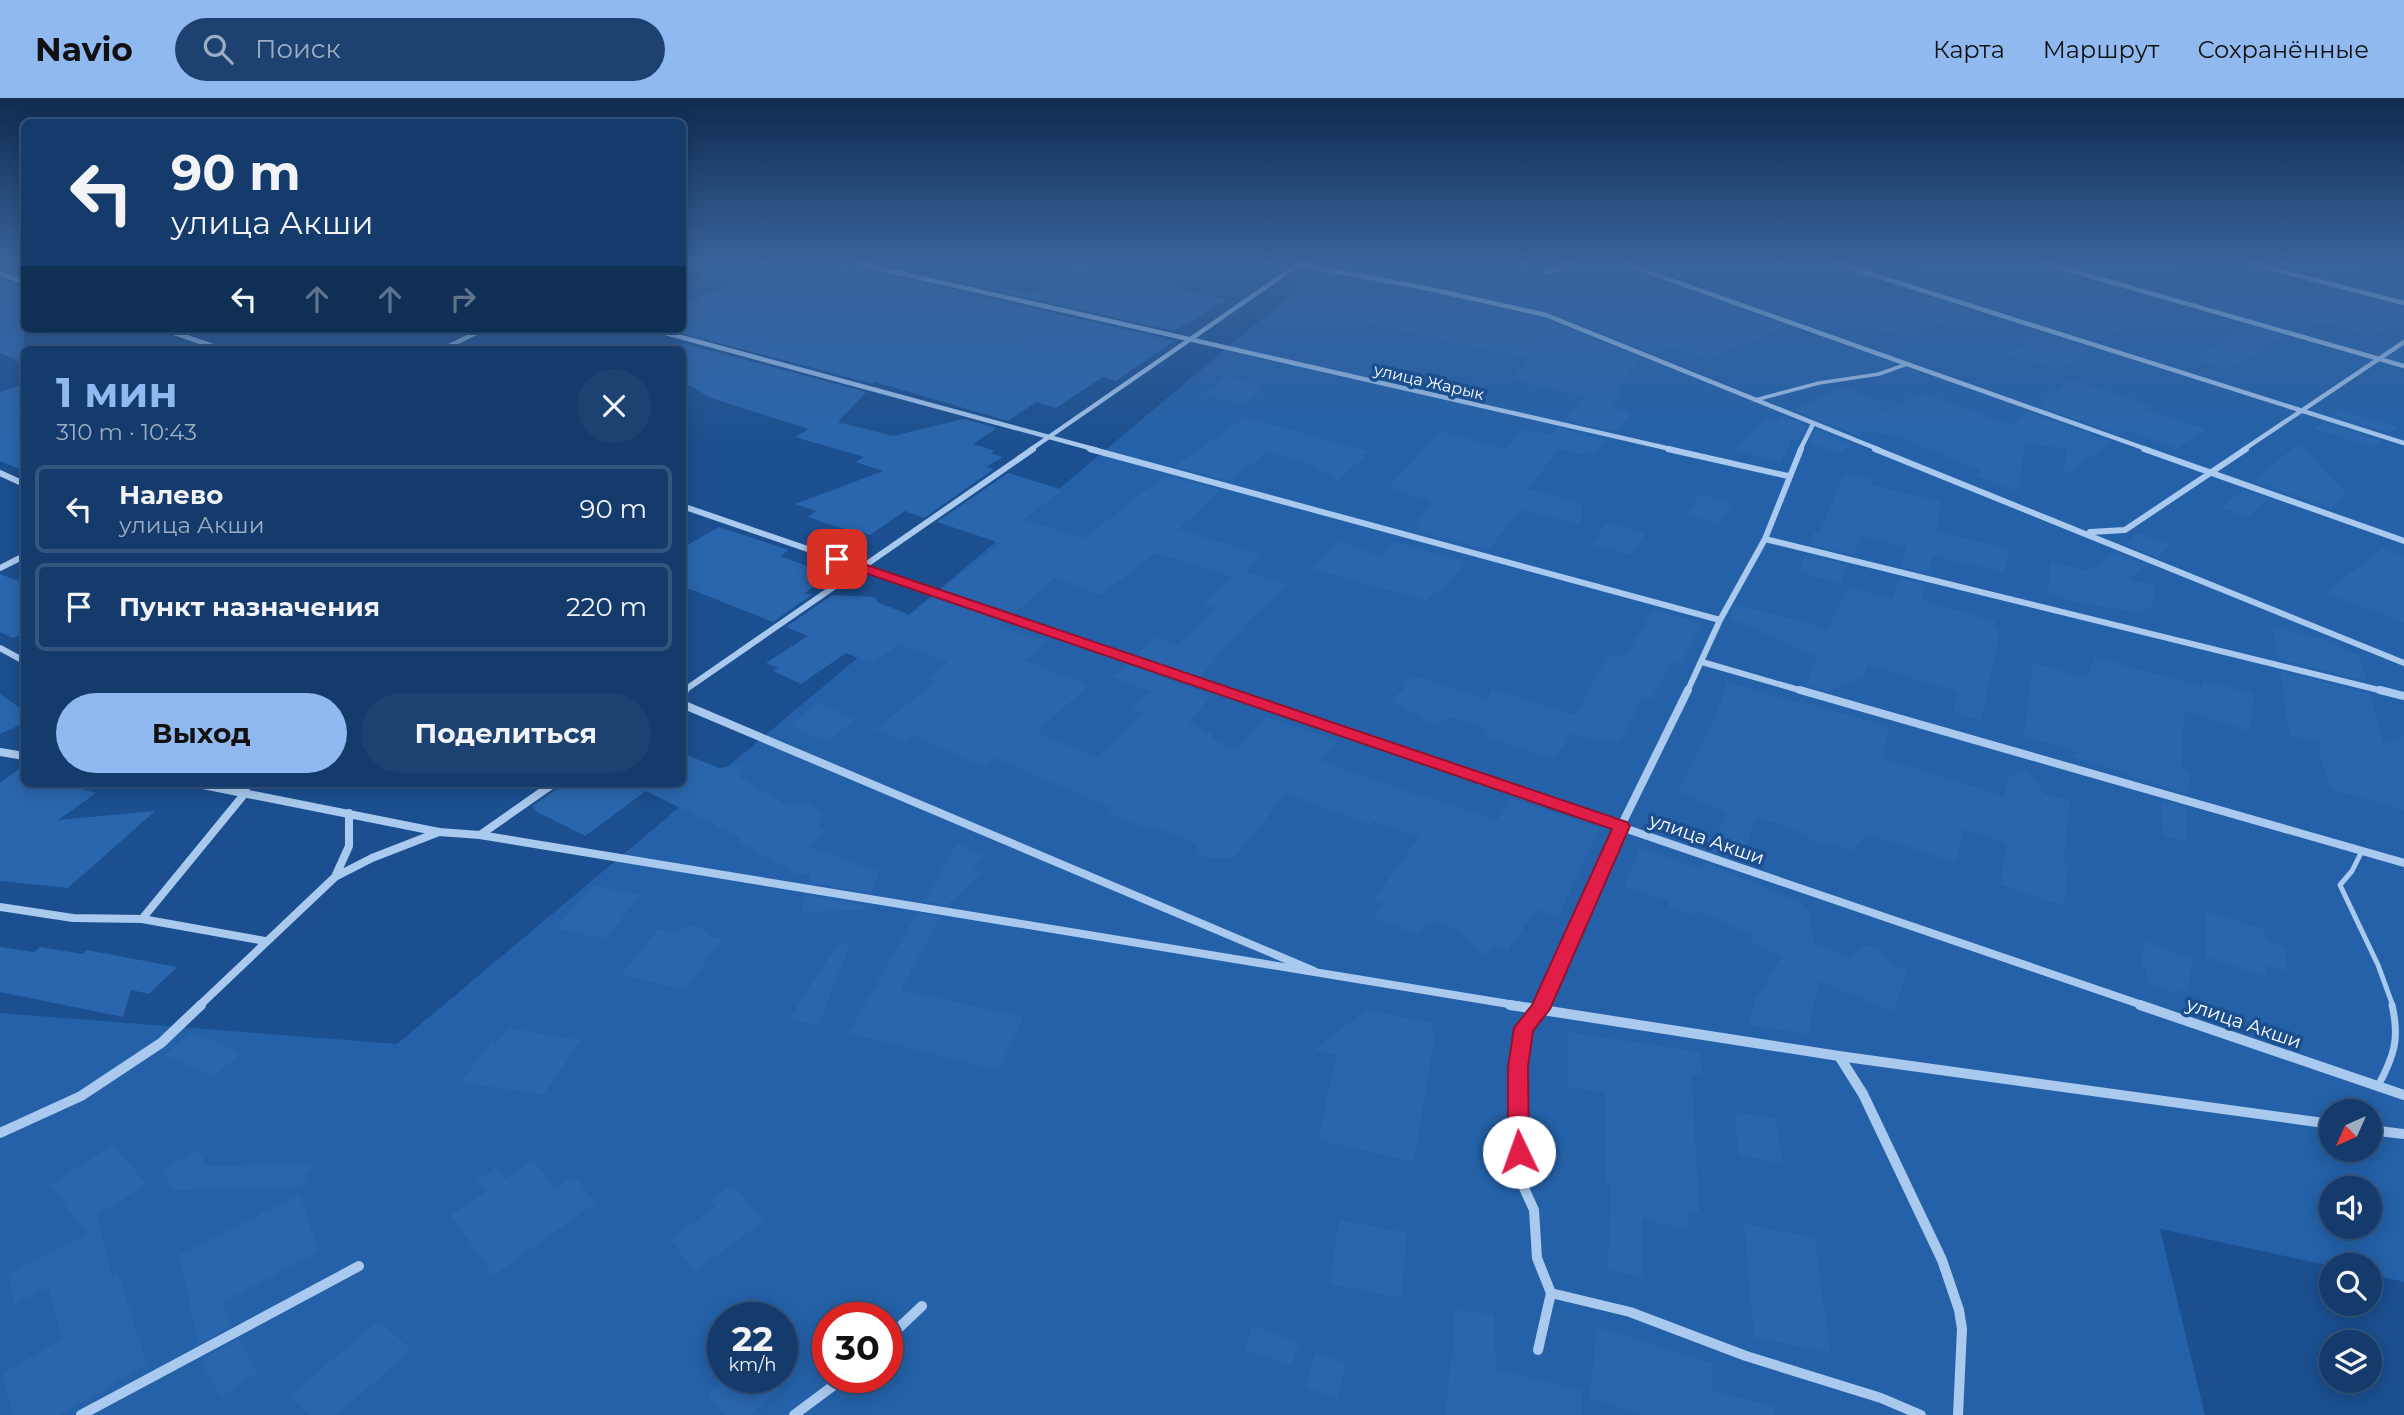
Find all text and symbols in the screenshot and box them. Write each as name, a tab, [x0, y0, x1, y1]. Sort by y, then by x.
search box	[175, 18, 665, 81]
text: Navio	[35, 29, 133, 69]
icon: search	[199, 30, 237, 68]
text: Поиск	[255, 33, 341, 65]
text: Карта	[1933, 35, 2005, 64]
text: Маршрут	[2043, 35, 2159, 64]
text: Сохранённые	[2197, 35, 2369, 64]
text: 90 m	[171, 143, 301, 202]
icon: left	[56, 147, 147, 238]
text: улица Акши	[171, 203, 373, 242]
icon: left	[225, 280, 263, 318]
icon: ahead	[298, 280, 336, 318]
icon: ahead	[371, 280, 409, 318]
icon: right	[444, 280, 482, 318]
street label: улица Жарык	[1371, 360, 1486, 404]
text: 1 мин	[56, 366, 178, 418]
button: close	[577, 369, 651, 443]
text: 310 m · 10:43	[56, 418, 197, 446]
text: Налево	[119, 479, 223, 511]
icon: left	[60, 490, 98, 528]
text: 90 m	[580, 493, 647, 525]
text: улица Акши	[119, 511, 264, 539]
pin	[807, 529, 867, 589]
icon: arrive	[818, 540, 856, 578]
icon: arrive	[60, 588, 98, 626]
text: Пункт назначения	[119, 591, 380, 623]
text: 220 m	[566, 591, 647, 623]
button: Выход	[56, 693, 347, 773]
button: Поделиться	[361, 693, 651, 773]
street label: улица Акши	[1645, 808, 1768, 869]
street label: улица Акши	[2182, 992, 2305, 1053]
north arrow	[2319, 1099, 2382, 1162]
map controls	[2319, 1099, 2382, 1393]
position arrow	[1482, 1115, 1556, 1189]
button: sound	[2319, 1176, 2382, 1239]
button: search	[2319, 1253, 2382, 1316]
speed limit sign: 30	[812, 1302, 903, 1393]
text: 22	[732, 1317, 773, 1360]
button: layers	[2319, 1330, 2382, 1393]
text: km/h	[728, 1354, 777, 1376]

